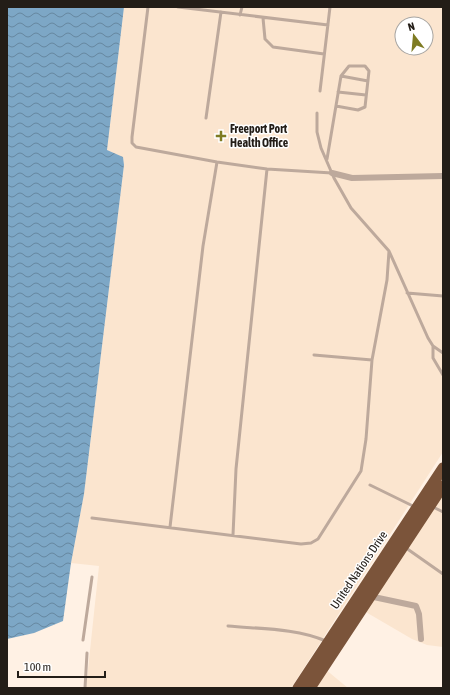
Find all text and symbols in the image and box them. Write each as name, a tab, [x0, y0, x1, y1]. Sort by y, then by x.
north arrow	[394, 16, 434, 56]
text: N	[406, 20, 416, 33]
place label: Freeport Port Health Office	[230, 122, 289, 150]
marker: Freeport Port Health Office	[215, 130, 227, 142]
street label: United Nations Drive	[328, 528, 390, 612]
scale bar	[18, 653, 105, 679]
text: 100 m	[24, 660, 51, 674]

